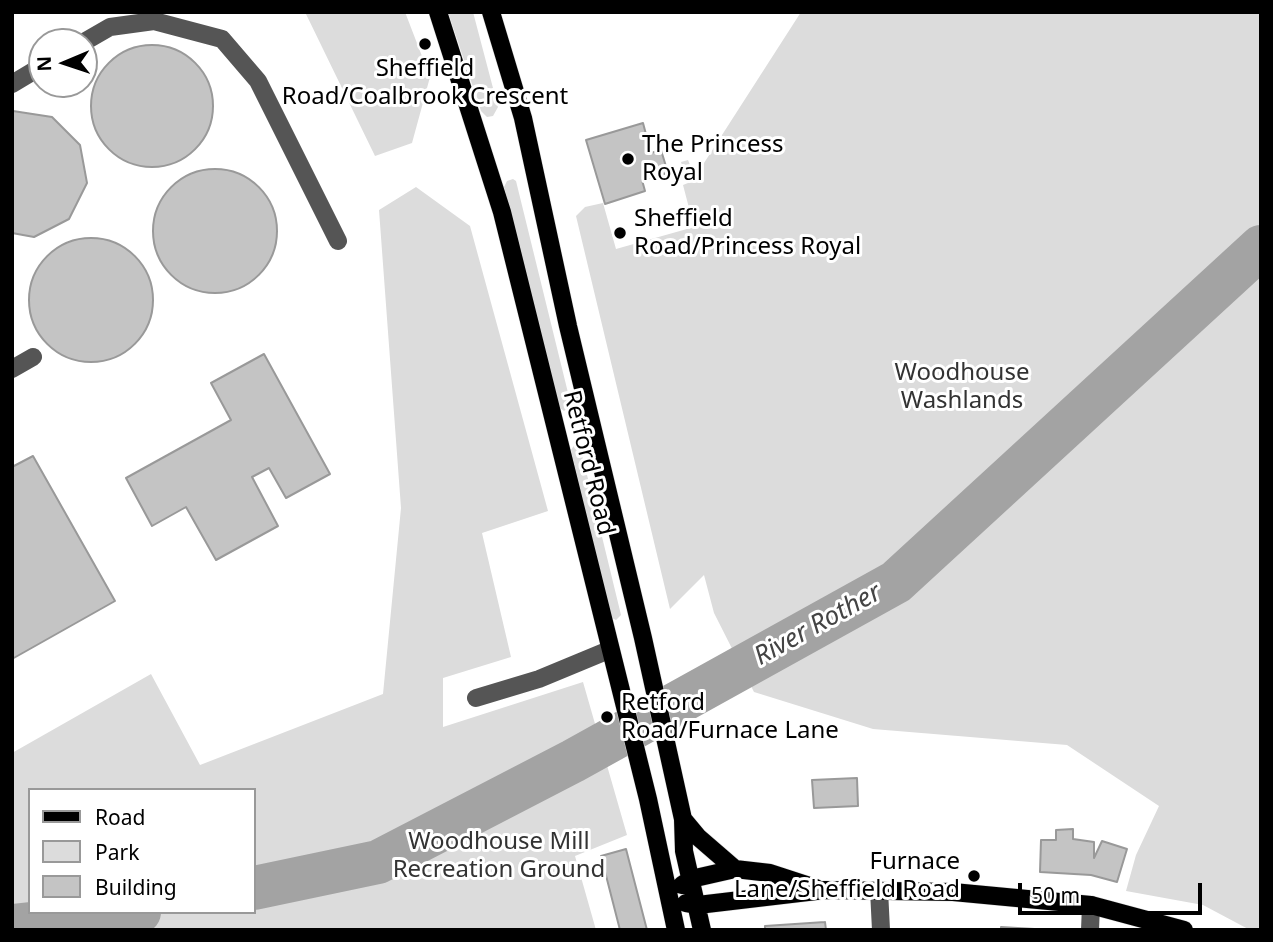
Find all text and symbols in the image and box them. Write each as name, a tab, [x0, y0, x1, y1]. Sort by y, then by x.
north arrow	[28, 28, 98, 98]
marker: Sheffield Road/Coalbrook Crescent	[417, 36, 433, 52]
text: N	[31, 55, 57, 72]
place label: Sheffield Road/Coalbrook Crescent	[282, 55, 568, 111]
place label: The Princess Royal	[642, 131, 783, 187]
marker: The Princess Royal	[620, 151, 636, 167]
place label: Sheffield Road/Princess Royal	[634, 205, 861, 261]
marker: Sheffield Road/Princess Royal	[612, 225, 628, 241]
park label: Woodhouse Washlands	[895, 359, 1029, 415]
street label: Retford Road	[556, 388, 620, 538]
water label: River Rother	[749, 577, 887, 673]
place label: Retford Road/Furnace Lane	[621, 689, 839, 745]
marker: Retford Road/Furnace Lane	[599, 709, 615, 725]
legend	[28, 788, 256, 914]
text: Road	[95, 803, 145, 831]
park label: Woodhouse Mill Recreation Ground	[393, 828, 605, 884]
text: Park	[95, 838, 139, 866]
place label: Furnace Lane/Sheffield Road	[734, 848, 960, 904]
marker: Furnace Lane/Sheffield Road	[966, 868, 982, 884]
scale bar	[1021, 869, 1205, 913]
text: Building	[95, 873, 177, 901]
text: 50 m	[1031, 881, 1080, 909]

